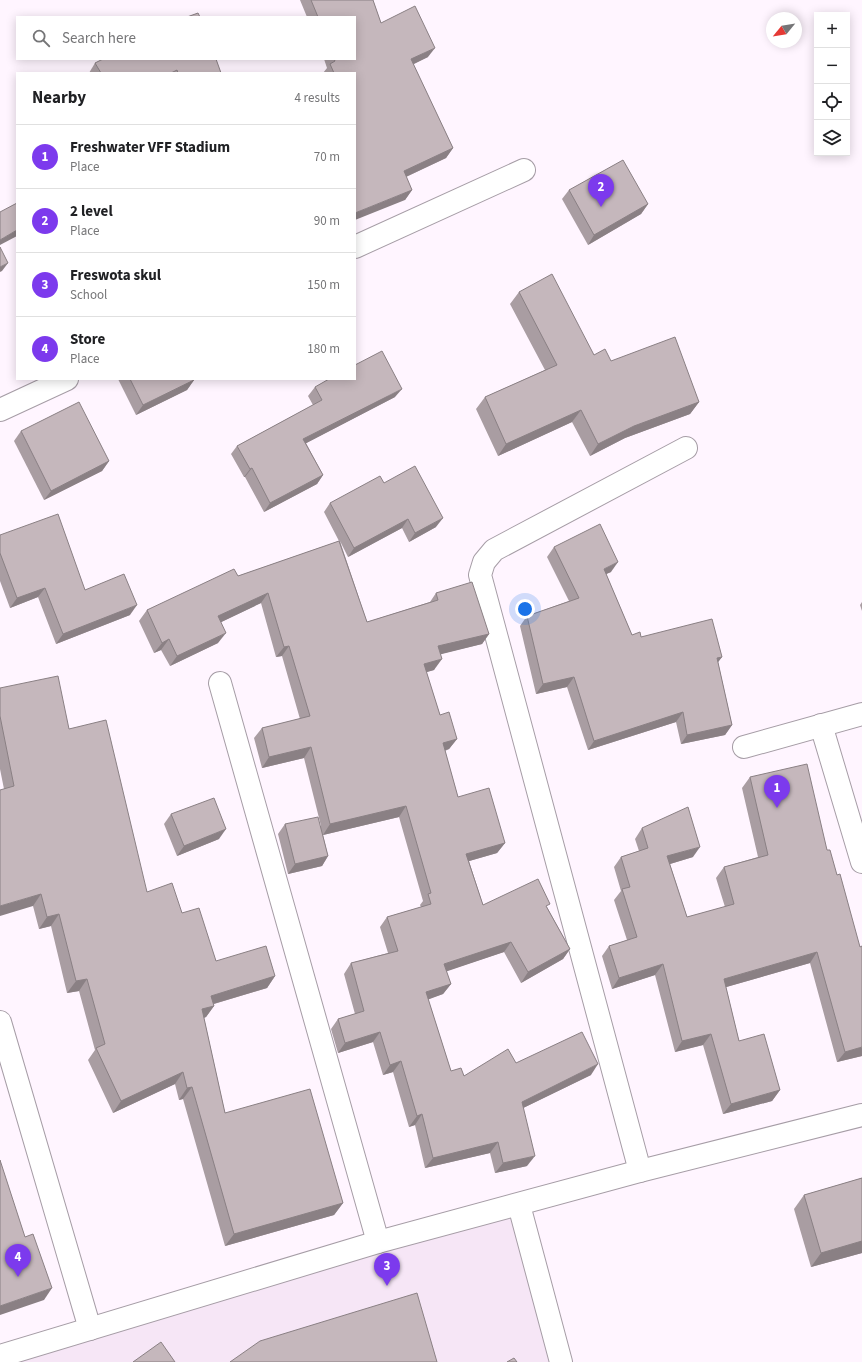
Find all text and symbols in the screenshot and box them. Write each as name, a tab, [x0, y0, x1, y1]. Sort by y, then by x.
north arrow	[766, 12, 802, 48]
map controls	[814, 12, 850, 156]
button: +	[814, 12, 850, 48]
search box	[16, 16, 356, 60]
icon: search	[30, 27, 52, 49]
text: Search here	[62, 28, 136, 49]
button: −	[814, 48, 850, 84]
button: locate	[814, 84, 850, 120]
text: Nearby	[32, 86, 86, 110]
text: 4 results	[295, 89, 340, 107]
button: layers	[814, 120, 850, 156]
text: Freshwater VFF Stadium	[70, 137, 230, 158]
text: 1	[42, 148, 48, 166]
text: 70 m	[314, 148, 340, 166]
text: Place	[70, 158, 99, 176]
pin: 2	[588, 174, 614, 207]
text: 2 level	[70, 201, 113, 222]
text: 2	[42, 212, 48, 230]
text: 90 m	[314, 212, 340, 230]
text: Place	[70, 222, 99, 240]
text: Freswota skul	[70, 265, 161, 286]
text: 3	[42, 276, 48, 294]
text: 150 m	[307, 276, 340, 294]
text: School	[70, 286, 107, 304]
text: Store	[70, 329, 105, 350]
text: 4	[42, 340, 48, 358]
text: 180 m	[307, 340, 340, 358]
text: Place	[70, 350, 99, 368]
your location	[515, 599, 535, 619]
pin: 1	[764, 775, 790, 808]
pin: 4	[5, 1244, 31, 1277]
pin: 3	[374, 1253, 400, 1286]

